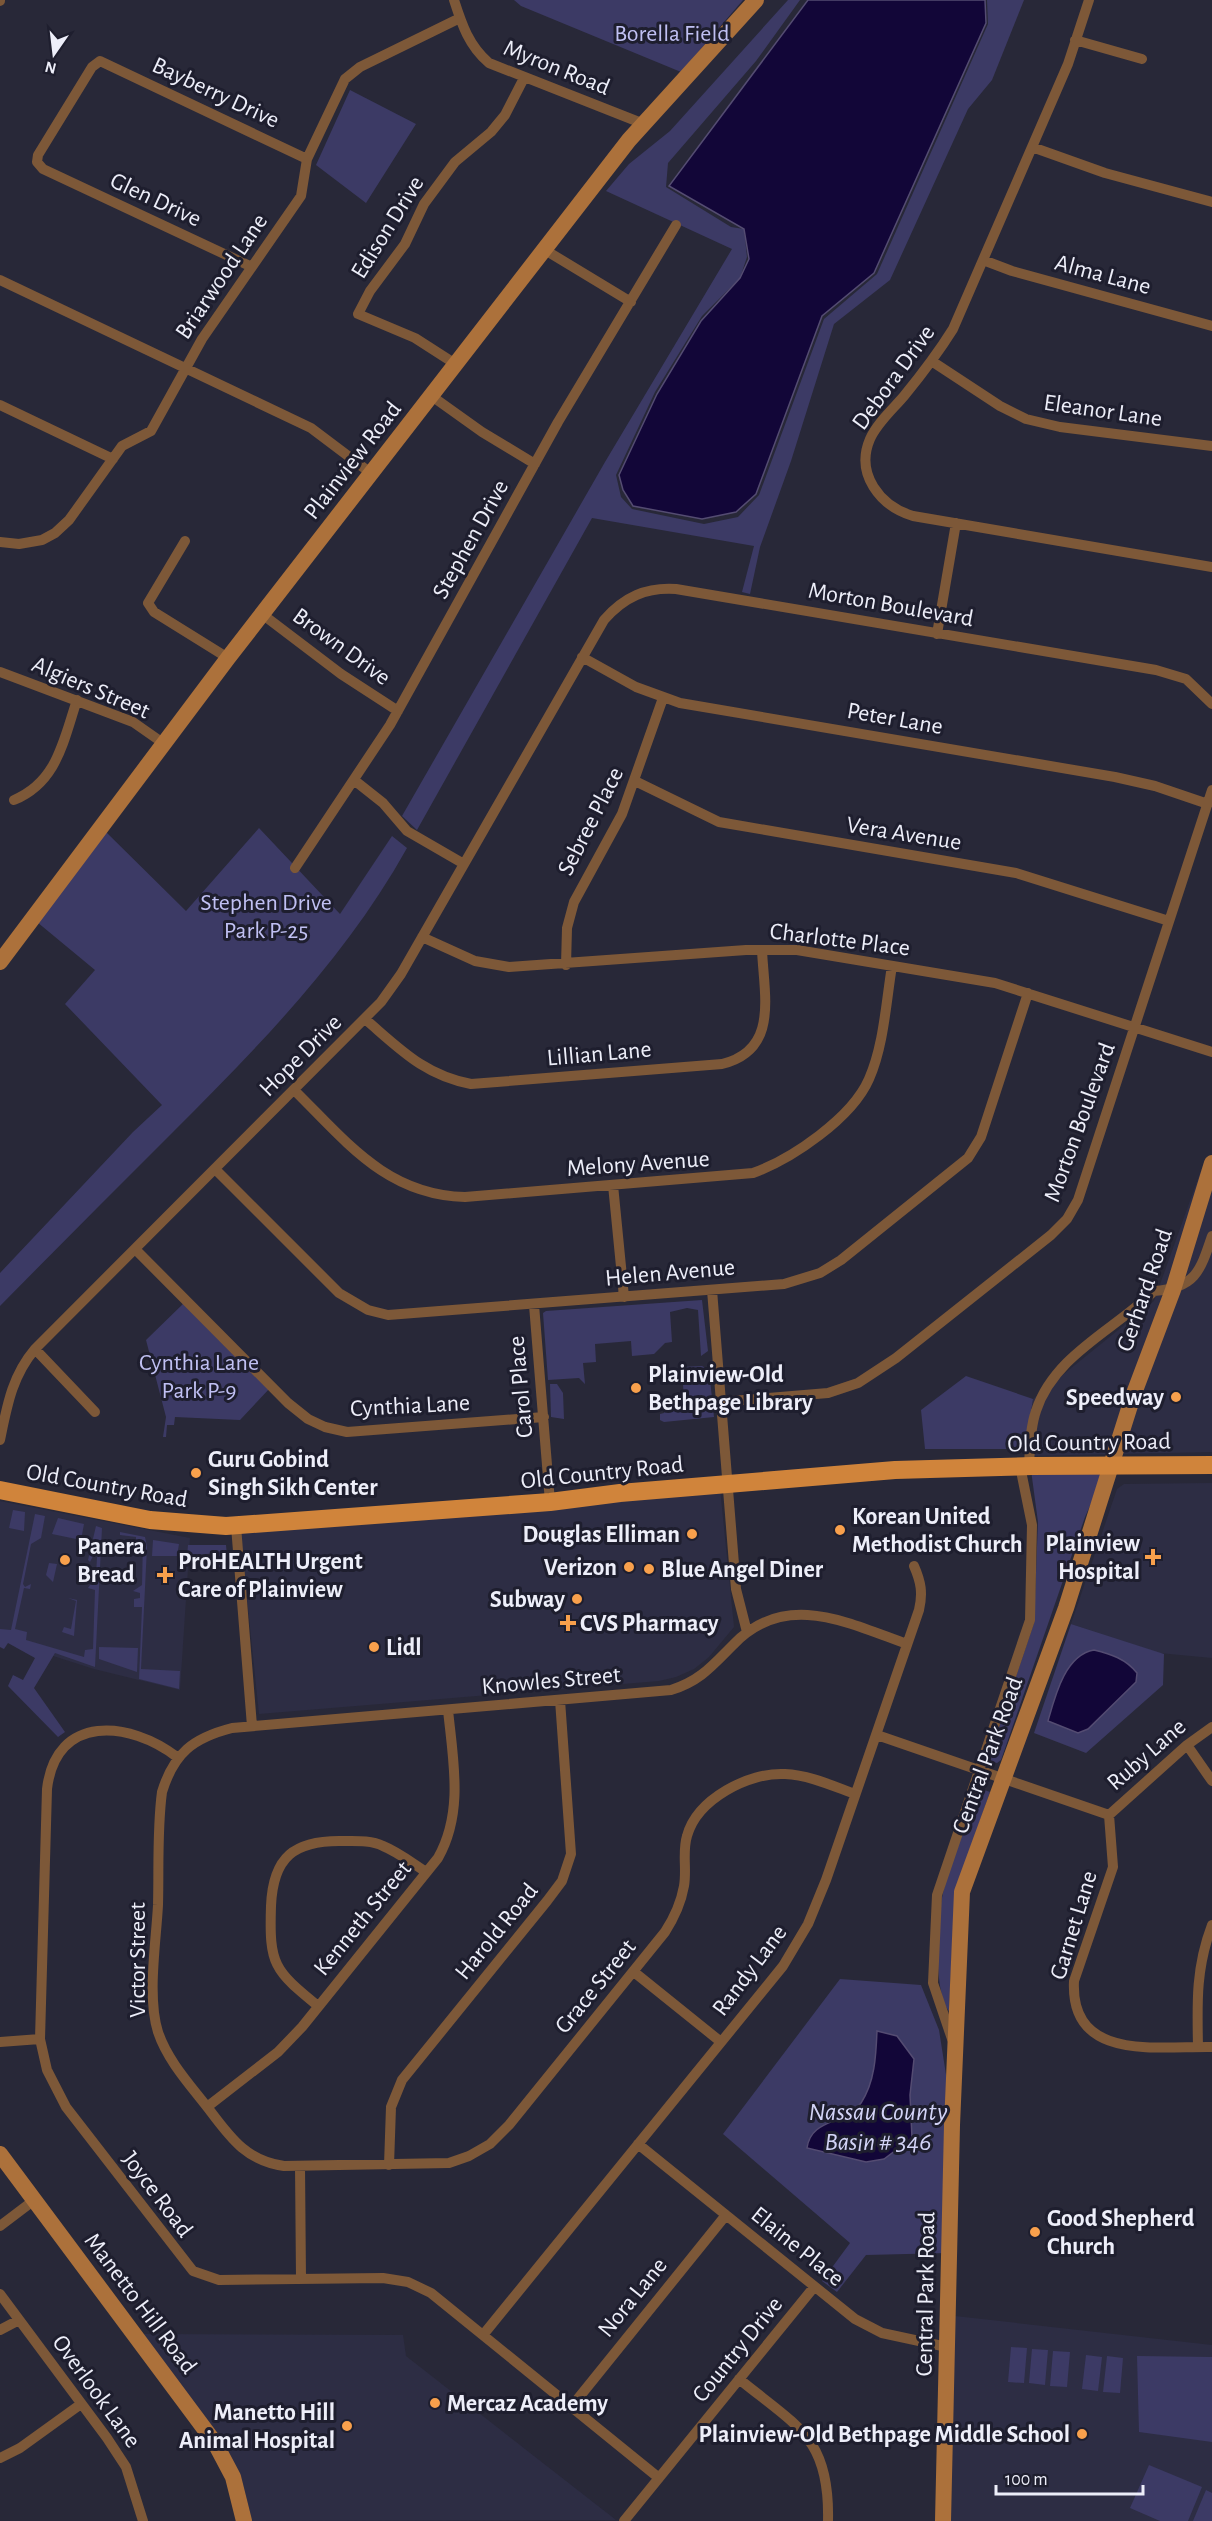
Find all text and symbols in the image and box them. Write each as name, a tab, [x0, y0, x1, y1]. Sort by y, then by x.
park label: Borella Field	[614, 22, 730, 46]
north arrow	[24, 24, 84, 84]
street label: Myron Road	[500, 36, 613, 100]
street label: Bayberry Drive	[148, 53, 283, 133]
text: N	[43, 58, 58, 77]
street label: Glen Drive	[106, 168, 205, 231]
street label: Edison Drive	[347, 172, 429, 283]
street label: Briarwood Lane	[171, 210, 272, 343]
street label: Alma Lane	[1052, 251, 1153, 299]
street label: Debora Drive	[848, 321, 940, 434]
street label: Eleanor Lane	[1042, 391, 1164, 431]
street label: Plainview Road	[300, 397, 406, 524]
street label: Stephen Drive	[428, 476, 513, 603]
street label: Morton Boulevard	[806, 579, 975, 631]
street label: Brown Drive	[288, 604, 395, 690]
street label: Algiers Street	[28, 652, 153, 724]
street label: Peter Lane	[845, 699, 945, 739]
street label: Sebree Place	[554, 764, 628, 879]
street label: Vera Avenue	[845, 813, 963, 855]
park label: Stephen Drive Park P-25	[200, 891, 332, 943]
street label: Charlotte Place	[768, 919, 911, 960]
street label: Hope Drive	[255, 1010, 346, 1101]
street label: Lillian Lane	[546, 1037, 652, 1071]
street label: Morton Boulevard	[1040, 1040, 1120, 1205]
street label: Melony Avenue	[566, 1147, 710, 1181]
street label: Gerhard Road	[1113, 1226, 1177, 1355]
street label: Helen Avenue	[604, 1255, 736, 1291]
street label: Carol Place	[505, 1335, 537, 1439]
park label: Cynthia Lane Park P-9	[139, 1351, 259, 1403]
place label: Plainview-Old Bethpage Library	[648, 1363, 813, 1415]
marker: Plainview-Old Bethpage Library	[629, 1381, 643, 1395]
place label: Speedway	[1066, 1386, 1164, 1410]
marker: Speedway	[1169, 1390, 1183, 1404]
street label: Cynthia Lane	[349, 1391, 471, 1421]
street label: Old Country Road	[1007, 1430, 1171, 1456]
place label: Guru Gobind Singh Sikh Center	[208, 1448, 378, 1500]
street label: Old Country Road	[520, 1453, 685, 1493]
street label: Old Country Road	[24, 1460, 189, 1512]
marker: Guru Gobind Singh Sikh Center	[189, 1466, 203, 1480]
place label: Korean United Methodist Church	[852, 1505, 1023, 1557]
place label: Douglas Elliman	[523, 1523, 680, 1547]
marker: Korean United Methodist Church	[833, 1523, 847, 1537]
marker: Douglas Elliman	[685, 1527, 699, 1541]
place label: Plainview Hospital	[1045, 1532, 1140, 1584]
place label: Panera Bread	[77, 1535, 145, 1587]
marker: Plainview Hospital	[1144, 1548, 1162, 1566]
place label: ProHEALTH Urgent Care of Plainview	[178, 1550, 363, 1602]
marker: Panera Bread	[58, 1553, 72, 1567]
place label: Verizon	[544, 1556, 617, 1580]
place label: Blue Angel Diner	[661, 1558, 824, 1582]
marker: Verizon	[622, 1560, 636, 1574]
marker: Blue Angel Diner	[642, 1562, 656, 1576]
marker: ProHEALTH Urgent Care of Plainview	[156, 1566, 174, 1584]
place label: Subway	[490, 1588, 565, 1612]
marker: Subway	[570, 1592, 584, 1606]
place label: CVS Pharmacy	[580, 1612, 719, 1636]
marker: CVS Pharmacy	[561, 1616, 575, 1630]
place label: Lidl	[386, 1636, 422, 1660]
marker: Lidl	[367, 1640, 381, 1654]
street label: Knowles Street	[481, 1663, 622, 1699]
street label: Central Park Road	[948, 1674, 1027, 1837]
street label: Ruby Lane	[1103, 1714, 1191, 1795]
street label: Kenneth Street	[309, 1856, 416, 1981]
street label: Garnet Lane	[1046, 1868, 1102, 1982]
street label: Harold Road	[451, 1879, 543, 1984]
street label: Victor Street	[126, 1902, 150, 2018]
street label: Randy Lane	[708, 1921, 792, 2021]
street label: Grace Street	[551, 1935, 641, 2038]
water label: Nassau County Basin # 346	[809, 2099, 948, 2155]
street label: Joyce Road	[117, 2147, 197, 2242]
street label: Elaine Place	[746, 2202, 848, 2291]
place label: Good Shepherd Church	[1047, 2207, 1195, 2259]
street label: Central Park Road	[913, 2211, 939, 2377]
marker: Good Shepherd Church	[1028, 2225, 1042, 2239]
street label: Manetto Hill Road	[80, 2229, 201, 2379]
street label: Nora Lane	[594, 2253, 672, 2342]
street label: Country Drive	[688, 2292, 787, 2407]
street label: Overlook Lane	[48, 2331, 145, 2452]
place label: Mercaz Academy	[447, 2392, 608, 2416]
marker: Mercaz Academy	[428, 2396, 442, 2410]
place label: Manetto Hill Animal Hospital	[179, 2401, 335, 2453]
marker: Manetto Hill Animal Hospital	[340, 2419, 354, 2433]
place label: Plainview-Old Bethpage Middle School	[698, 2423, 1070, 2447]
marker: Plainview-Old Bethpage Middle School	[1075, 2427, 1089, 2441]
scale bar	[996, 2458, 1143, 2496]
text: 100 m	[1005, 2471, 1048, 2489]

